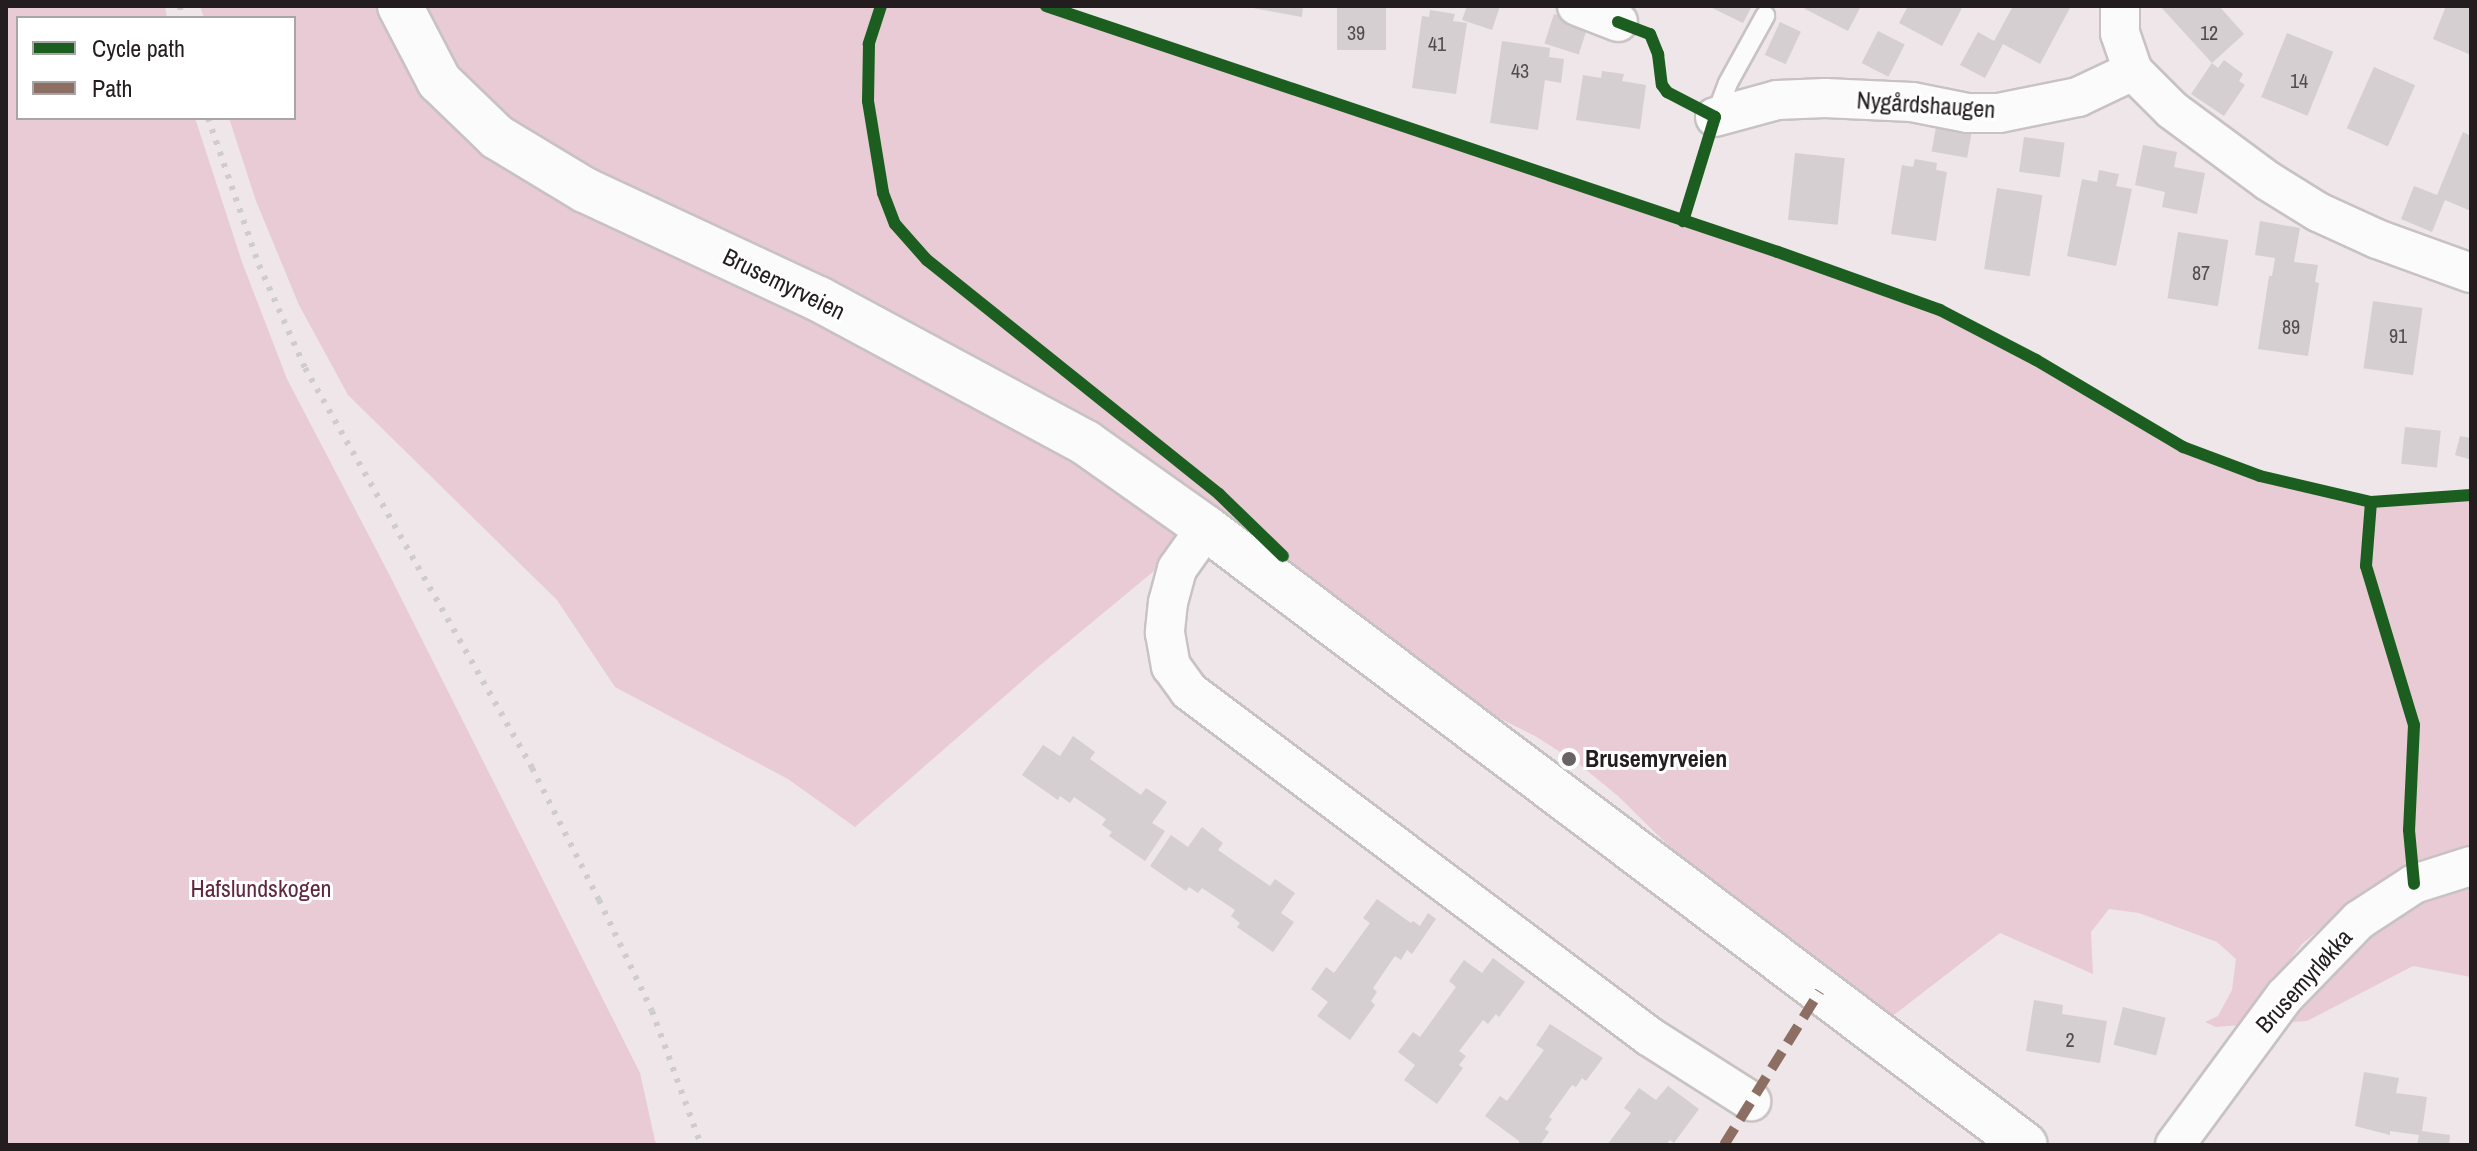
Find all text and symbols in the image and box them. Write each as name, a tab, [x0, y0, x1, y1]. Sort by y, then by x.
legend	[16, 16, 296, 120]
house number: 39	[1347, 20, 1365, 44]
house number: 12	[2200, 20, 2218, 44]
house number: 41	[1428, 31, 1446, 55]
text: Cycle path	[92, 32, 185, 64]
house number: 43	[1511, 58, 1529, 82]
house number: 14	[2290, 68, 2308, 92]
text: Path	[92, 72, 133, 104]
street label: Nygårdshaugen	[1856, 86, 1996, 124]
street label: Brusemyrveien	[718, 242, 850, 326]
house number: 87	[2192, 260, 2210, 284]
house number: 89	[2282, 314, 2300, 338]
house number: 91	[2389, 323, 2407, 347]
place label: Brusemyrveien	[1585, 745, 1727, 773]
marker: Brusemyrveien	[1560, 750, 1578, 768]
park label: Hafslundskogen	[190, 875, 332, 903]
street label: Brusemyrløkka	[2250, 923, 2358, 1039]
house number: 2	[2065, 1027, 2075, 1051]

